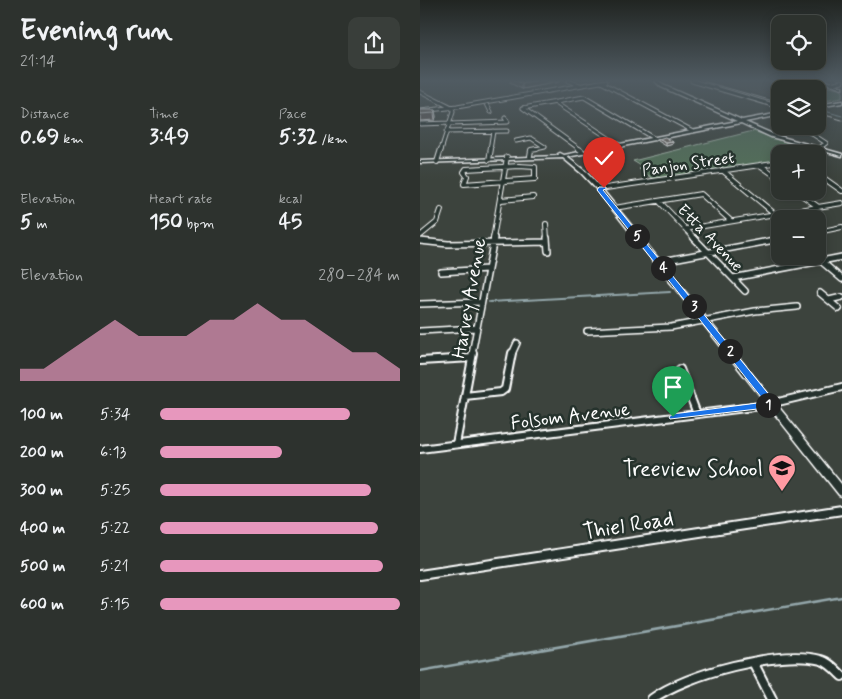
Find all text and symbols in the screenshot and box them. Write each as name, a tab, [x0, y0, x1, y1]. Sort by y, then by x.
text: Evening run	[20, 13, 173, 50]
map controls	[771, 15, 826, 265]
button: locate	[771, 15, 826, 70]
button: share	[348, 17, 400, 69]
text: 21:14	[20, 51, 56, 72]
button: layers	[771, 80, 826, 135]
text: Distance	[20, 105, 69, 123]
text: Time	[149, 105, 179, 123]
text: Pace	[279, 105, 307, 123]
text: 0.69	[20, 123, 59, 151]
text: 3:49	[149, 123, 189, 151]
text: 5:32	[279, 123, 317, 151]
text: km	[59, 130, 84, 148]
text: /km	[317, 130, 348, 148]
pin	[583, 137, 625, 188]
icon: check	[590, 144, 618, 172]
button: +	[771, 145, 826, 200]
street label: Panjon Street	[641, 148, 736, 181]
text: Elevation	[20, 190, 75, 208]
text: Heart rate	[149, 190, 212, 208]
text: kcal	[279, 190, 302, 208]
street label: Etta Avenue	[672, 200, 747, 276]
text: 5	[20, 208, 33, 236]
text: 150	[149, 208, 183, 236]
text: 45	[279, 208, 302, 236]
button: −	[771, 210, 826, 265]
text: m	[33, 215, 48, 233]
text: bpm	[183, 215, 215, 233]
pin: 5	[624, 224, 650, 248]
text: 5	[633, 227, 642, 245]
street label: Harvey Avenue	[447, 236, 493, 361]
pin: 4	[650, 256, 676, 280]
text: 4	[659, 259, 668, 277]
text: Elevation	[20, 265, 83, 286]
text: 280–284 m	[318, 265, 400, 286]
pin: 3	[682, 294, 706, 318]
text: 3	[691, 297, 698, 315]
pin: 2	[718, 338, 742, 364]
text: 2	[727, 342, 734, 360]
pin	[652, 366, 694, 417]
icon: arrive	[659, 373, 687, 401]
pin: 1	[756, 392, 780, 418]
text: 1	[765, 396, 772, 414]
street label: Folsom Avenue	[509, 397, 631, 436]
text: 100 m	[20, 404, 63, 425]
text: 5:34	[100, 404, 131, 425]
text: 200 m	[20, 442, 64, 463]
text: 6:13	[100, 442, 126, 463]
school or university icon: Treeview School	[767, 453, 797, 492]
place label: Treeview School	[622, 456, 763, 484]
text: 300 m	[20, 480, 63, 501]
text: 5:25	[100, 480, 130, 501]
street label: Thiel Road	[581, 505, 676, 547]
text: 400 m	[20, 518, 65, 539]
text: 5:22	[100, 518, 130, 539]
text: 500 m	[20, 556, 65, 577]
text: 5:21	[100, 556, 129, 577]
text: 600 m	[20, 594, 64, 615]
text: 5:15	[100, 594, 130, 615]

